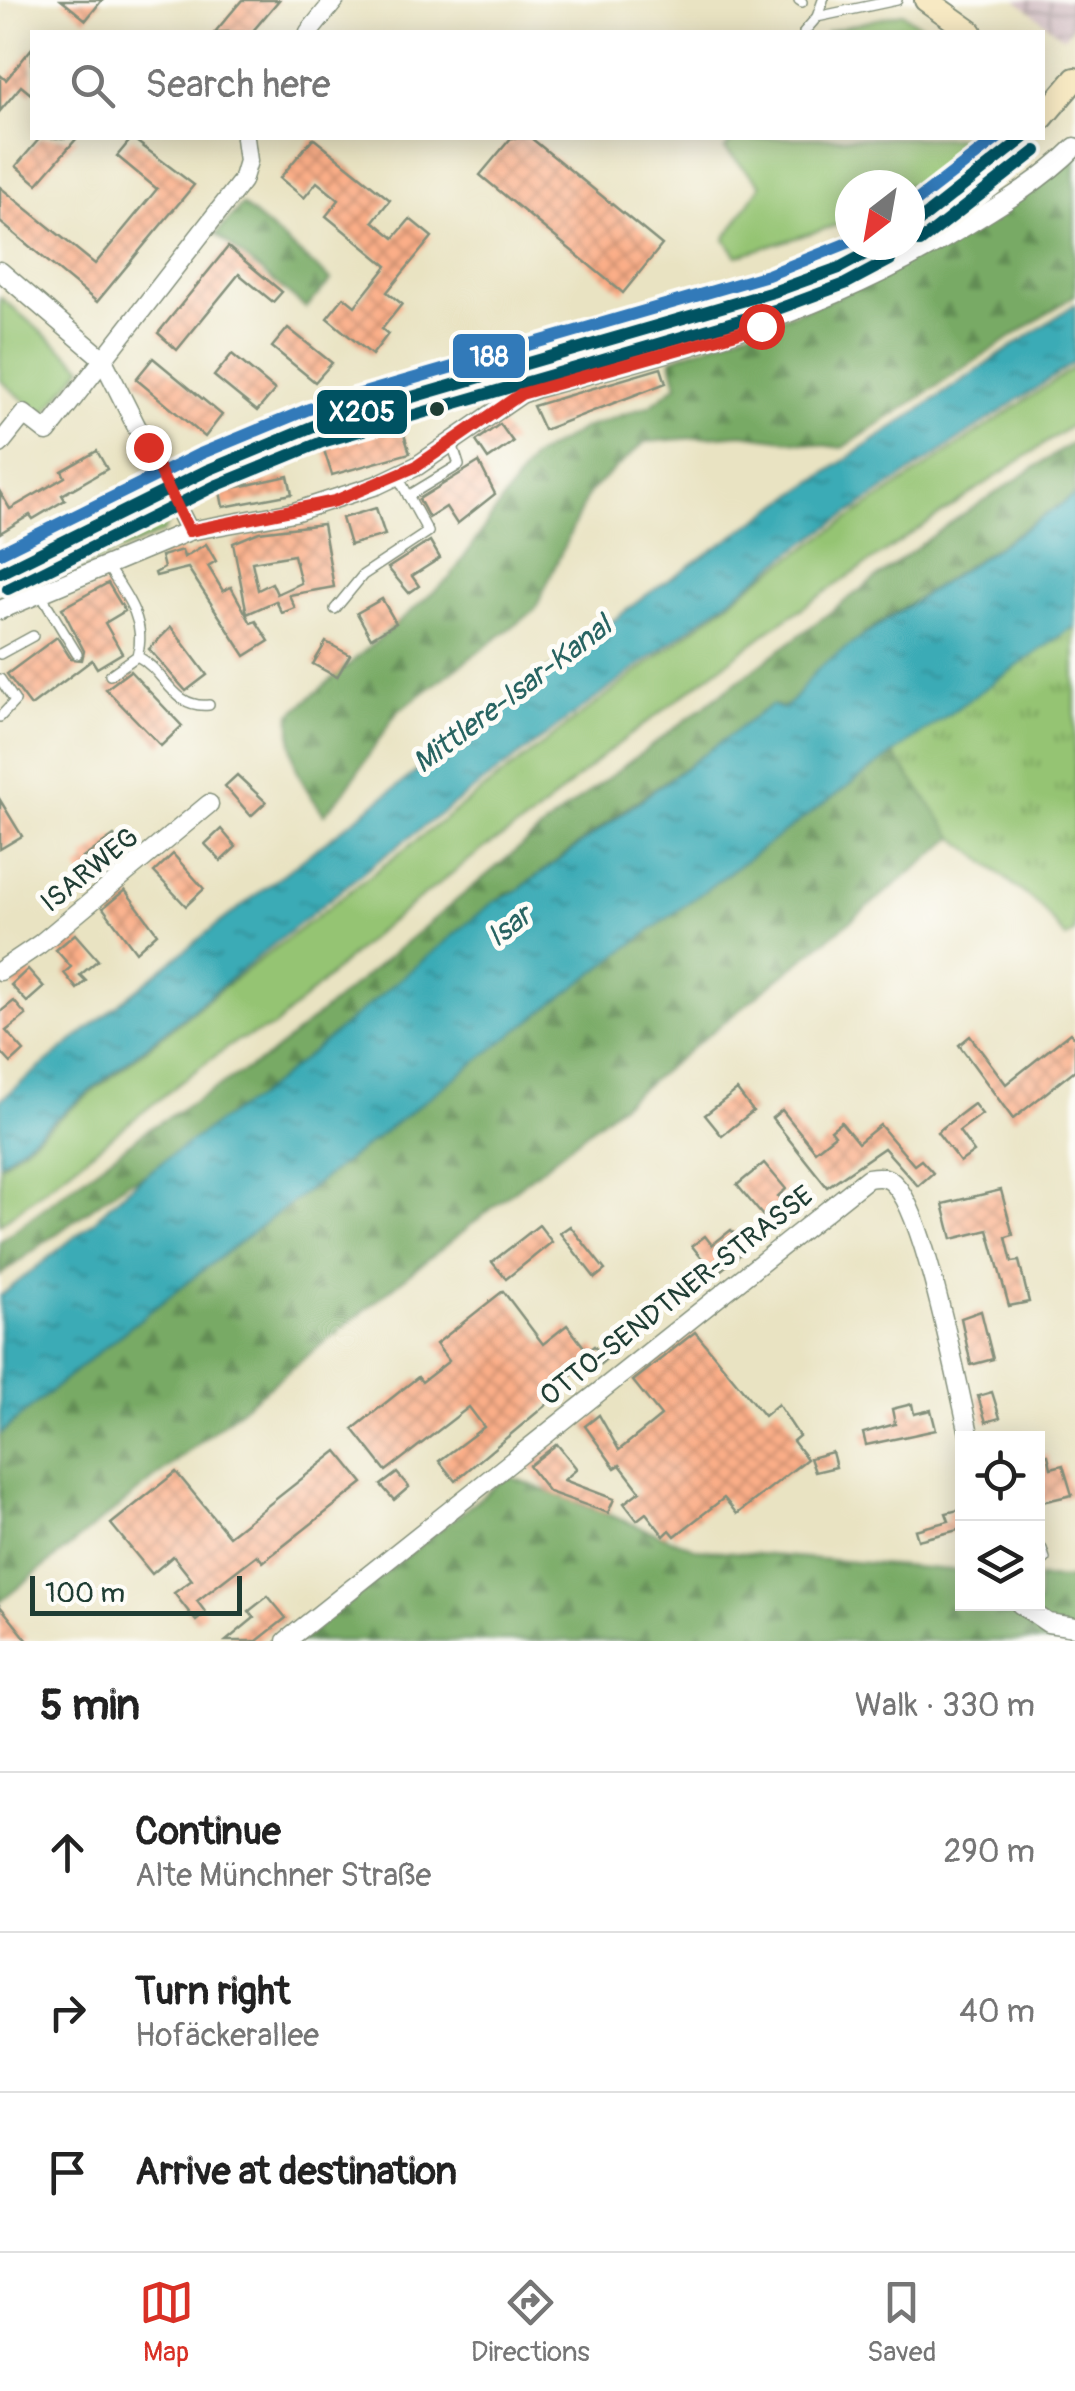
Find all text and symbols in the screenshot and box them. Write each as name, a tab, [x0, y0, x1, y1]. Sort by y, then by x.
search box	[30, 30, 1045, 140]
icon: search	[65, 58, 120, 113]
text: Search here	[145, 61, 331, 109]
north arrow	[835, 170, 925, 260]
route start	[739, 304, 785, 350]
line badge: 188	[451, 332, 527, 380]
text: 188	[469, 340, 509, 375]
line badge: X205	[315, 388, 409, 436]
text: X205	[329, 395, 395, 430]
unlabelled marker	[427, 399, 447, 419]
route end	[126, 425, 172, 471]
water label: Mittlere-Isar-Kanal	[406, 606, 621, 781]
street label: ISARWEG	[34, 820, 146, 920]
water label: Isar	[480, 895, 542, 955]
street label: OTTO-SENDTNER-STRASSE	[533, 1179, 821, 1414]
map controls	[955, 1431, 1045, 1611]
button: locate	[955, 1431, 1045, 1521]
button: layers	[955, 1521, 1045, 1611]
scale bar	[30, 1571, 242, 1616]
text: 100 m	[45, 1576, 125, 1611]
text: 5 min	[40, 1680, 140, 1732]
text: Walk · 330 m	[855, 1686, 1035, 1726]
text: Continue	[135, 1808, 281, 1856]
icon: ahead	[40, 1825, 95, 1880]
text: 290 m	[943, 1832, 1035, 1872]
text: Alte Münchner Straße	[135, 1856, 431, 1896]
text: Turn right	[135, 1968, 290, 2016]
icon: right	[40, 1985, 95, 2040]
text: 40 m	[959, 1992, 1035, 2032]
text: Hofäckerallee	[135, 2016, 319, 2056]
icon: arrive	[40, 2145, 95, 2200]
text: Arrive at destination	[135, 2148, 457, 2196]
tab: Map	[139, 2275, 194, 2370]
tab: Directions	[471, 2275, 590, 2370]
tab: Saved	[867, 2275, 936, 2370]

